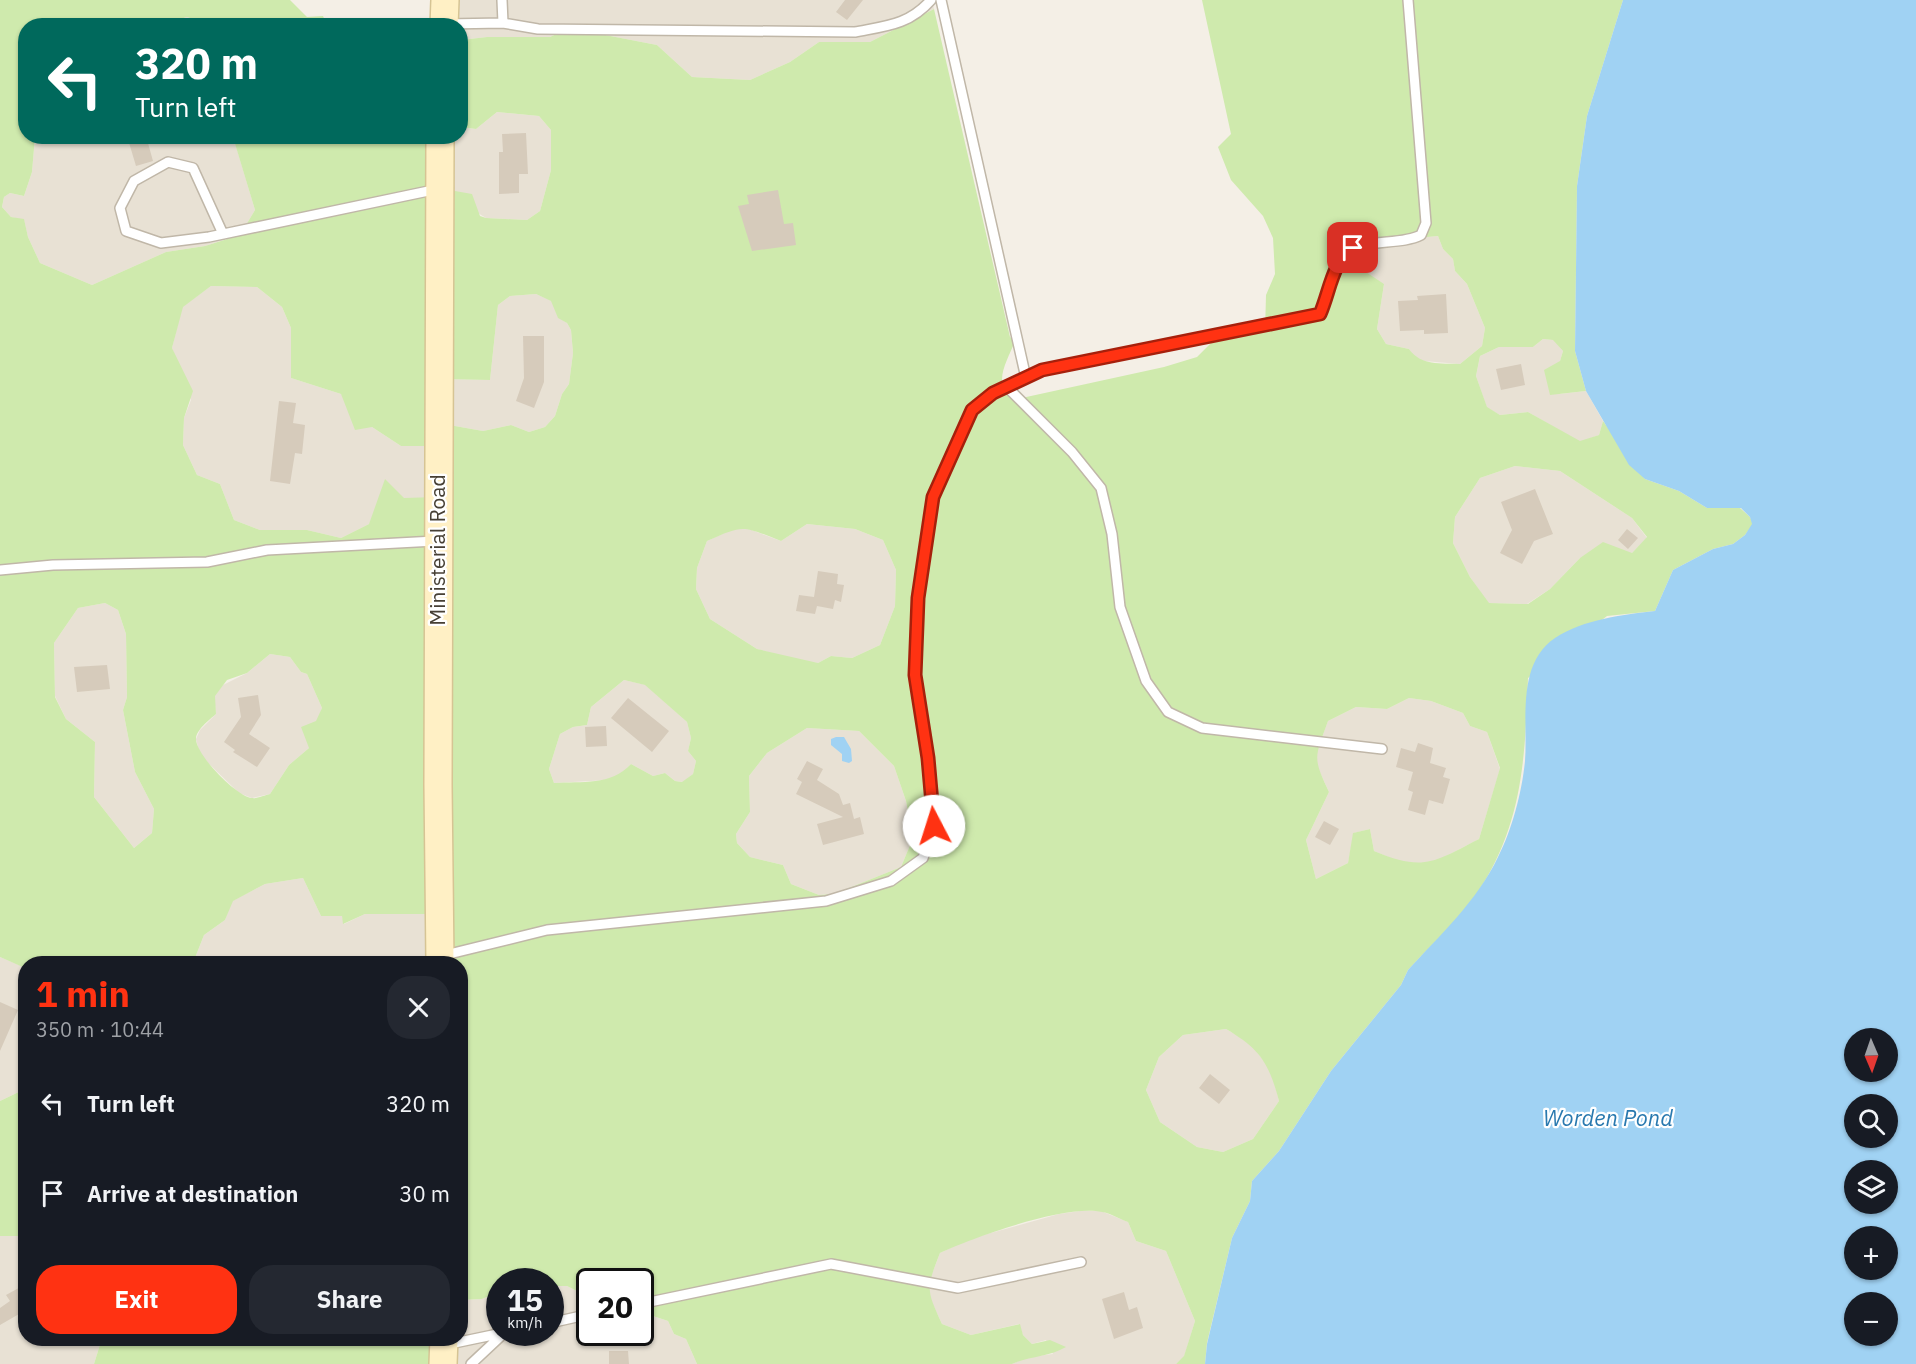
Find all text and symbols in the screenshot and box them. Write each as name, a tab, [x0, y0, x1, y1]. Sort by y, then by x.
text: 320 m	[135, 36, 258, 91]
icon: left	[36, 42, 114, 120]
text: Turn left	[135, 89, 236, 124]
pin	[1327, 222, 1378, 273]
icon: arrive	[1336, 231, 1369, 264]
street label: Ministerial Road	[423, 474, 451, 626]
position arrow	[902, 794, 966, 858]
text: 1 min	[36, 970, 130, 1017]
button: close	[387, 976, 450, 1039]
text: 350 m · 10:44	[36, 1016, 164, 1043]
north arrow	[1844, 1028, 1898, 1082]
map controls	[1844, 1028, 1898, 1346]
icon: left	[36, 1087, 69, 1120]
text: Turn left	[87, 1089, 175, 1118]
text: 320 m	[386, 1089, 450, 1118]
button: search	[1844, 1094, 1898, 1148]
water label: Worden Pond	[1543, 1103, 1673, 1132]
button: layers	[1844, 1160, 1898, 1214]
icon: arrive	[36, 1177, 69, 1210]
text: Arrive at destination	[87, 1179, 298, 1208]
text: 30 m	[399, 1179, 450, 1208]
button: +	[1844, 1226, 1898, 1280]
button: Exit	[36, 1265, 237, 1334]
button: Share	[249, 1265, 450, 1334]
speed limit sign: 20	[576, 1268, 654, 1346]
text: 15	[507, 1280, 543, 1319]
button: −	[1844, 1292, 1898, 1346]
text: km/h	[507, 1313, 543, 1332]

